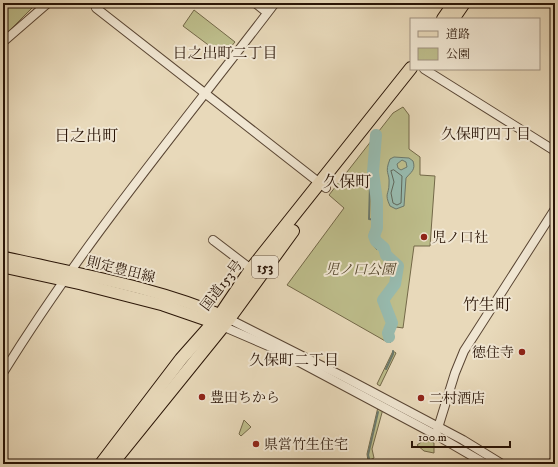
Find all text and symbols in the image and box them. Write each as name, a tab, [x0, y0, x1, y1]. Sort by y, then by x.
legend	[410, 18, 540, 70]
text: 道路	[446, 27, 470, 42]
district label: 日之出町二丁目	[172, 44, 278, 63]
text: 公園	[446, 47, 470, 62]
district label: 久保町四丁目	[441, 125, 531, 144]
district label: 日之出町	[54, 126, 118, 146]
district label: 久保町	[323, 172, 371, 192]
place label: 児ノ口社	[432, 229, 488, 247]
marker: 児ノ口社	[419, 232, 429, 242]
street label: 則定豊田線	[85, 253, 157, 287]
road number: 153	[252, 256, 278, 278]
street label: 国道153号	[197, 257, 247, 315]
park label: 児ノ口公園	[325, 261, 397, 279]
district label: 竹生町	[463, 295, 511, 315]
place label: 徳住寺	[472, 344, 514, 362]
marker: 徳住寺	[517, 347, 527, 357]
district label: 久保町二丁目	[249, 351, 339, 370]
place label: 豊田ちから	[210, 389, 280, 407]
place label: 二村酒店	[429, 390, 485, 408]
marker: 豊田ちから	[197, 392, 207, 402]
marker: 二村酒店	[416, 393, 426, 403]
scale bar	[412, 423, 510, 449]
text: 100 m	[418, 430, 447, 445]
place label: 県営竹生住宅	[264, 436, 348, 454]
marker: 県営竹生住宅	[251, 439, 261, 449]

